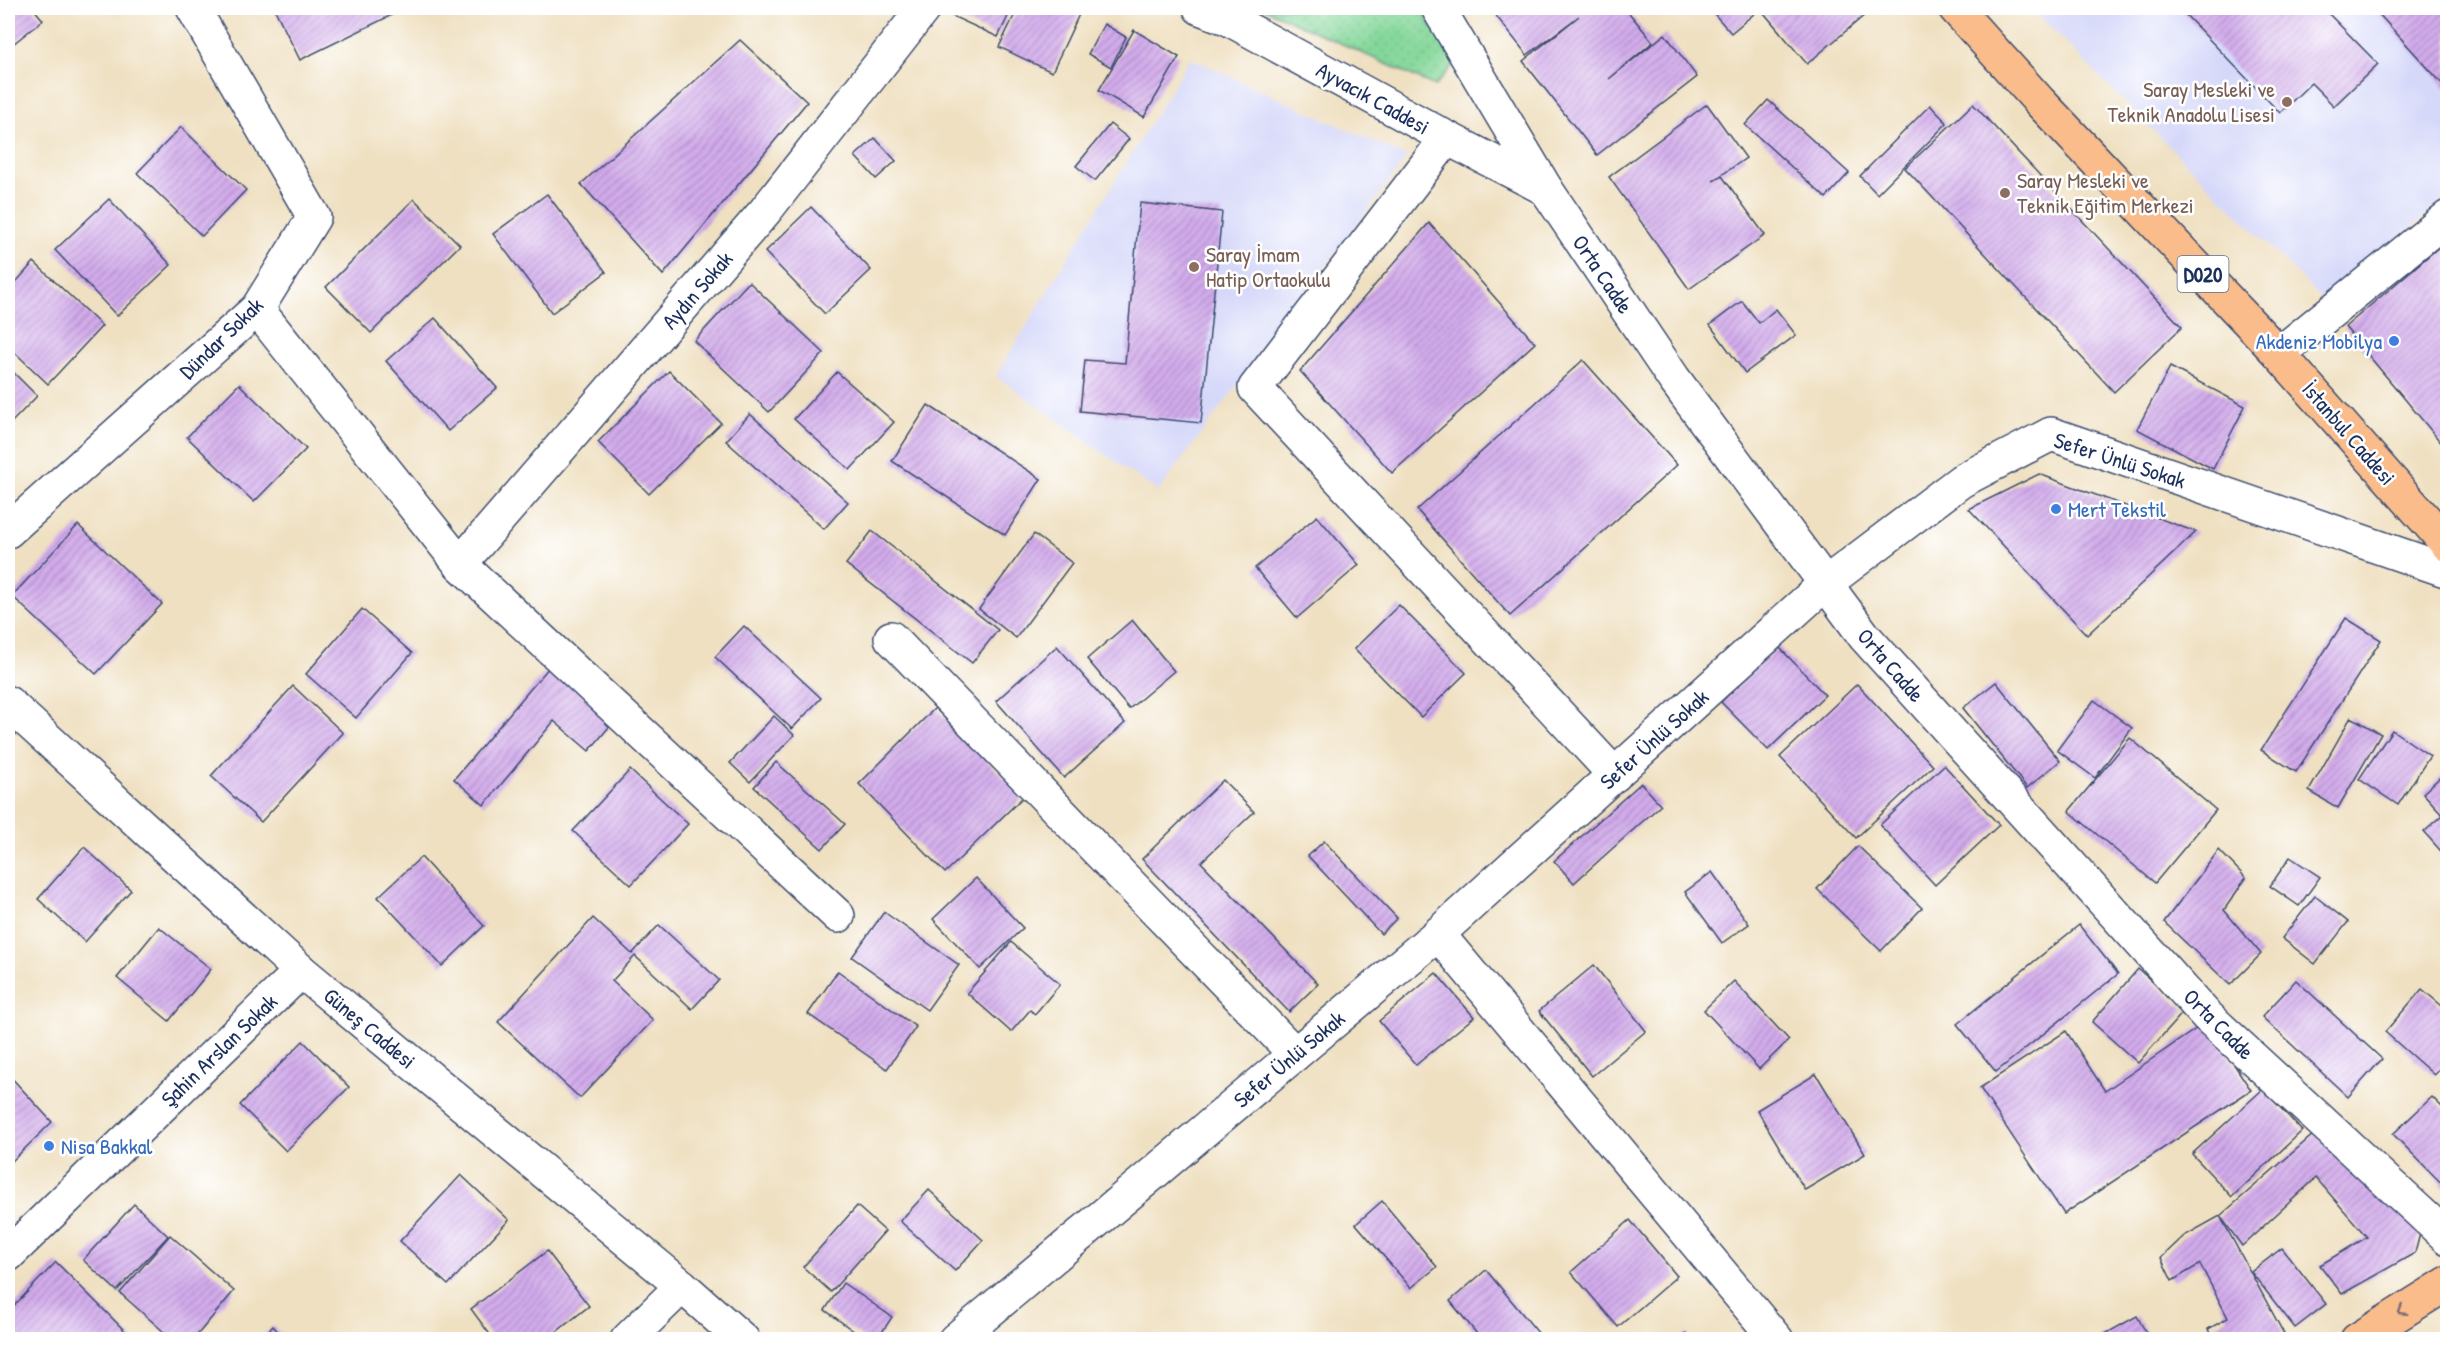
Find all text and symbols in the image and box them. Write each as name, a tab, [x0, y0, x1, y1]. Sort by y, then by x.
street label: Ayvacık Caddesi	[1311, 55, 1435, 141]
place label: Saray Mesleki ve Teknik Anadolu Lisesi	[2108, 74, 2275, 129]
marker: Saray Mesleki ve Teknik Anadolu Lisesi	[2280, 95, 2294, 109]
place label: Saray Mesleki ve Teknik Eğitim Merkezi	[2017, 165, 2194, 220]
marker: Saray Mesleki ve Teknik Eğitim Merkezi	[1998, 186, 2012, 200]
street label: Orta Cadde	[1566, 229, 1640, 319]
place label: Saray İmam Hatip Ortaokulu	[1206, 239, 1330, 294]
street label: Aydın Sokak	[655, 245, 739, 335]
road number: D020	[2178, 256, 2228, 292]
marker: Saray İmam Hatip Ortaokulu	[1187, 260, 1201, 274]
street label: Dündar Sokak	[173, 290, 269, 386]
place label: Akdeniz Mobilya	[2256, 326, 2382, 356]
marker: Akdeniz Mobilya	[2387, 334, 2401, 348]
street label: İstanbul Caddesi	[2296, 375, 2402, 491]
street label: Sefer Ünlü Sokak	[2050, 425, 2190, 495]
place label: Mert Tekstil	[2068, 494, 2166, 524]
marker: Mert Tekstil	[2049, 502, 2063, 516]
street label: Orta Cadde	[1851, 622, 1932, 708]
street label: Sefer Ünlü Sokak	[1593, 682, 1715, 796]
street label: Güneş Caddesi	[318, 981, 422, 1075]
street label: Orta Cadde	[2177, 982, 2261, 1066]
street label: Şahin Arslan Sokak	[154, 987, 284, 1113]
street label: Sefer Ünlü Sokak	[1227, 1004, 1351, 1114]
place label: Nisa Bakkal	[61, 1131, 152, 1161]
marker: Nisa Bakkal	[42, 1139, 56, 1153]
one-way arrow	[2398, 1304, 2408, 1316]

